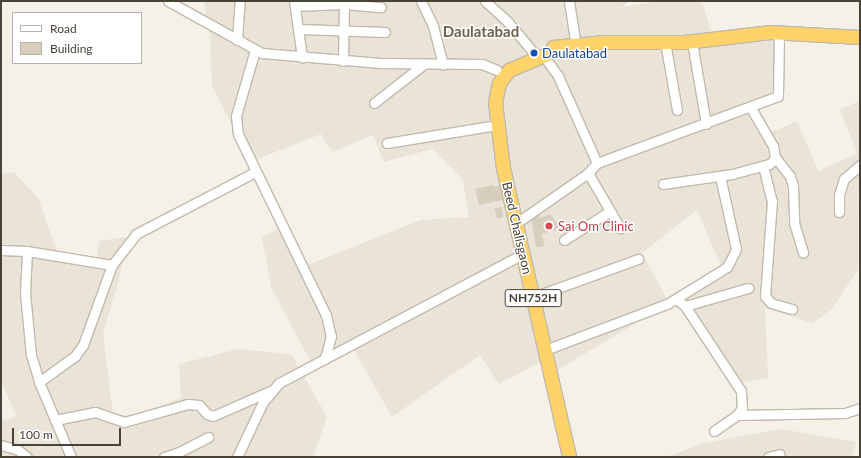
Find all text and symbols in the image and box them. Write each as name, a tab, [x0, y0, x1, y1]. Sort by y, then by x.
legend	[12, 12, 142, 64]
text: Road	[50, 21, 77, 36]
district label: Daulatabad	[443, 23, 519, 41]
text: Building	[50, 41, 93, 56]
place label: Daulatabad	[542, 45, 607, 61]
marker: Daulatabad	[529, 48, 539, 58]
street label: Beed Chalisgaon	[499, 180, 535, 276]
place label: Sai Om Clinic	[558, 218, 634, 234]
marker: Sai Om Clinic	[543, 220, 555, 232]
road number: NH752H	[504, 288, 562, 308]
scale bar	[14, 420, 123, 446]
text: 100 m	[19, 427, 53, 442]

